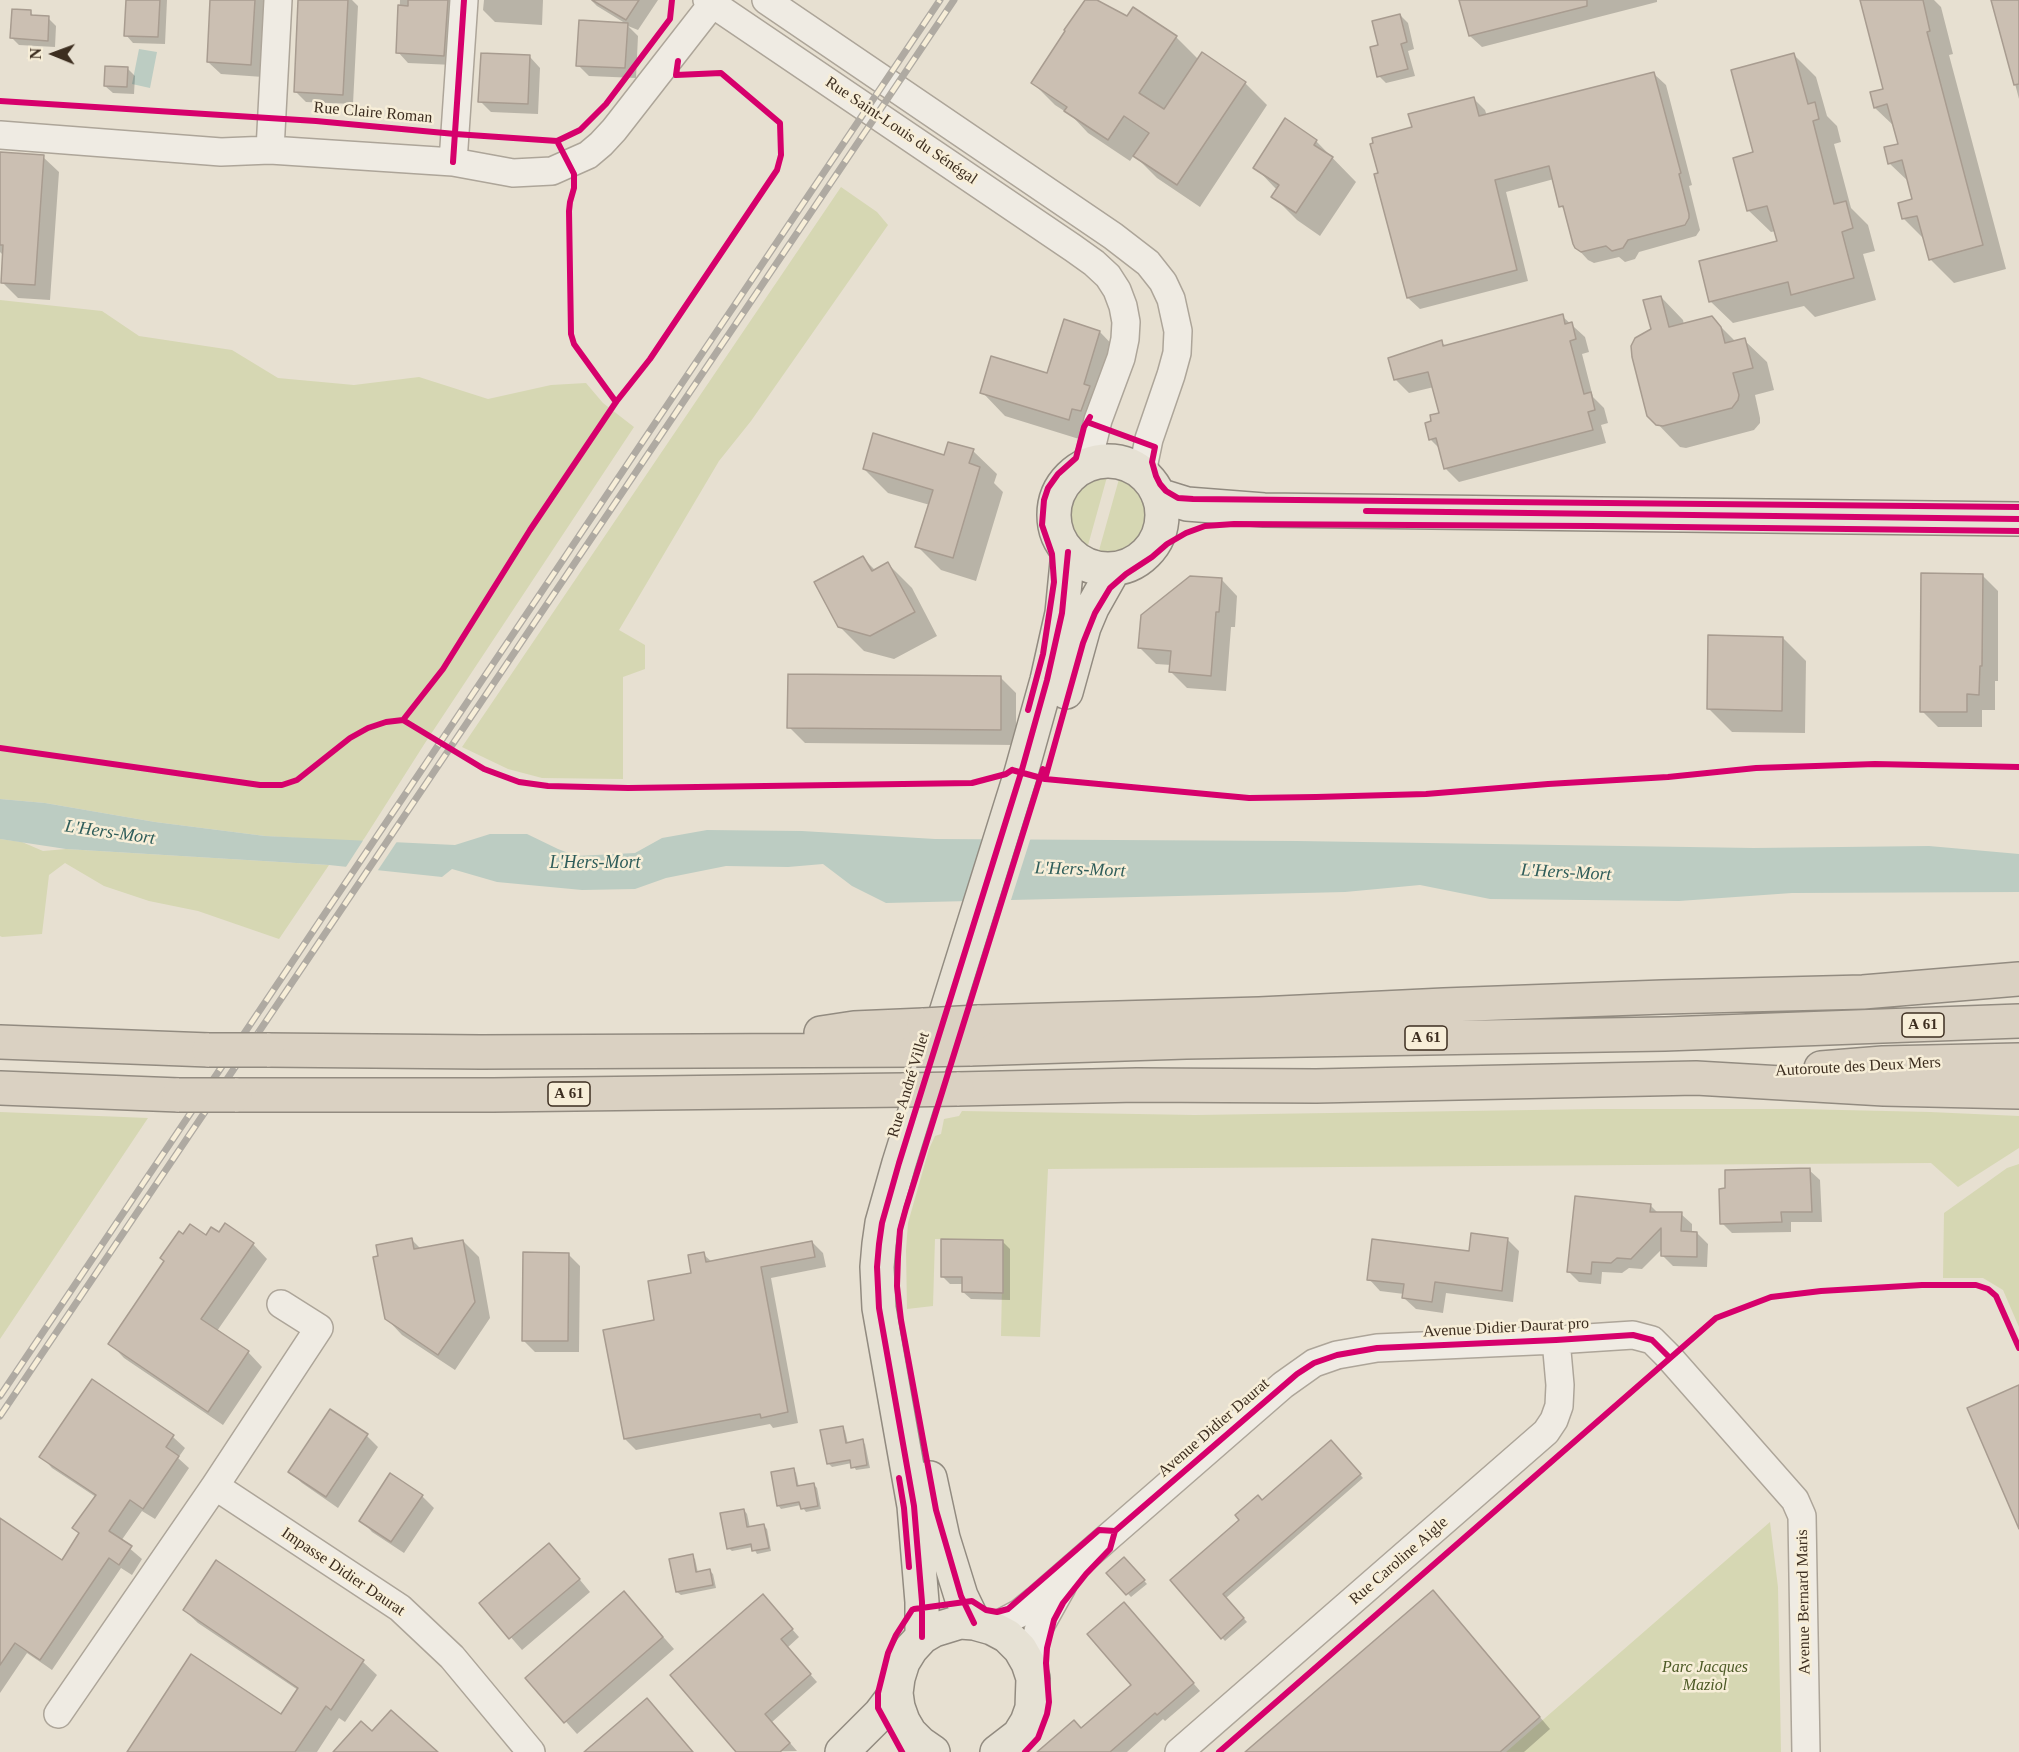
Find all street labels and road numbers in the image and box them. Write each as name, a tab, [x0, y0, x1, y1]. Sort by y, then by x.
street label: Rue Saint-Louis du Sénégal	[821, 73, 981, 189]
street label: Rue Claire Roman	[313, 98, 433, 128]
road number: A 61	[1902, 1013, 1944, 1037]
road number: A 61	[1405, 1026, 1447, 1050]
street label: Rue André Villet	[884, 1030, 934, 1140]
street label: Autoroute des Deux Mers	[1775, 1053, 1941, 1081]
road number: A 61	[548, 1082, 590, 1106]
street label: Avenue Didier Daurat pro	[1422, 1314, 1590, 1342]
street label: Avenue Didier Daurat	[1155, 1375, 1273, 1481]
street label: Rue Caroline Aigle	[1346, 1513, 1452, 1609]
street label: Impasse Didier Daurat	[278, 1524, 408, 1620]
street label: Avenue Bernard Maris	[1793, 1529, 1815, 1675]

